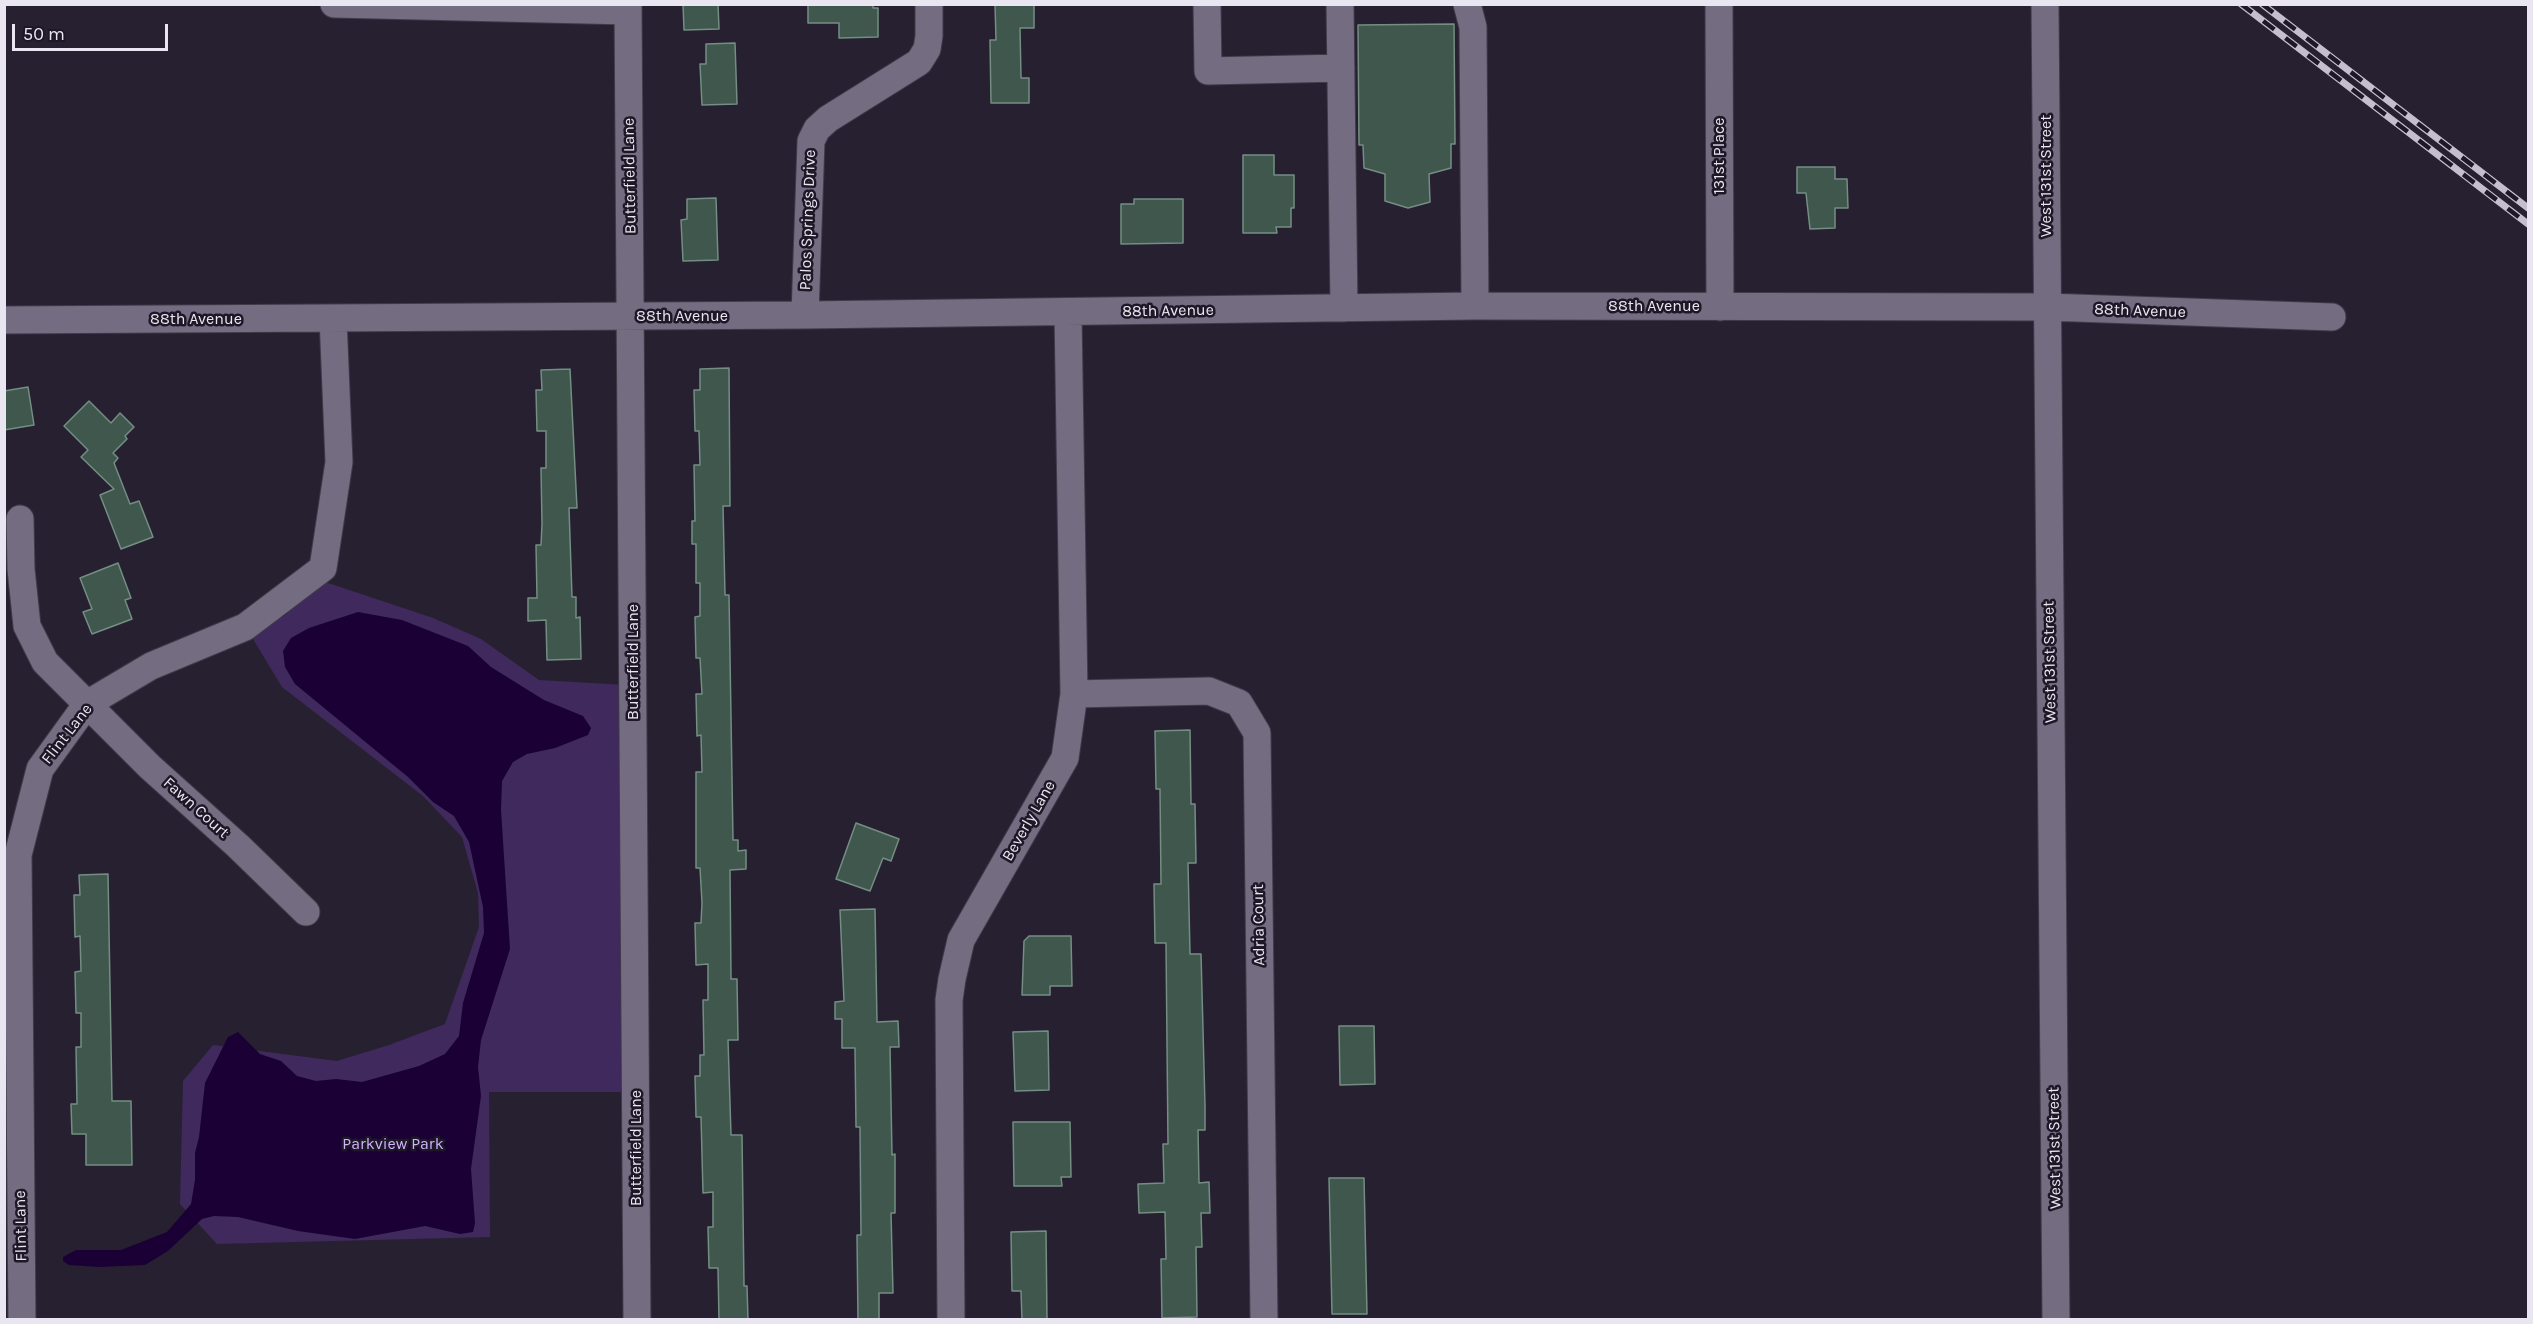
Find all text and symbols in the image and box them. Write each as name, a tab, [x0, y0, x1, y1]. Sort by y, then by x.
scale bar	[15, 12, 171, 50]
text: 50 m	[23, 23, 65, 45]
street label: West 131st Street	[2036, 115, 2056, 237]
street label: Butterfield Lane	[619, 118, 641, 234]
street label: 131st Place	[1709, 118, 1729, 194]
street label: Palos Springs Drive	[796, 149, 820, 291]
street label: 88th Avenue	[1608, 296, 1700, 316]
street label: 88th Avenue	[2094, 300, 2186, 322]
street label: 88th Avenue	[1122, 301, 1214, 321]
street label: 88th Avenue	[636, 306, 728, 326]
street label: 88th Avenue	[150, 309, 242, 329]
street label: West 131st Street	[2039, 601, 2061, 723]
street label: Butterfield Lane	[623, 604, 643, 720]
street label: Flint Lane	[37, 700, 97, 768]
street label: Fawn Court	[159, 773, 233, 843]
street label: Beverly Lane	[998, 777, 1060, 865]
street label: Adria Court	[1249, 884, 1269, 966]
street label: West 131st Street	[2044, 1087, 2066, 1209]
street label: Butterfield Lane	[626, 1090, 646, 1206]
park label: Parkview Park	[342, 1134, 444, 1154]
street label: Flint Lane	[11, 1190, 31, 1262]

